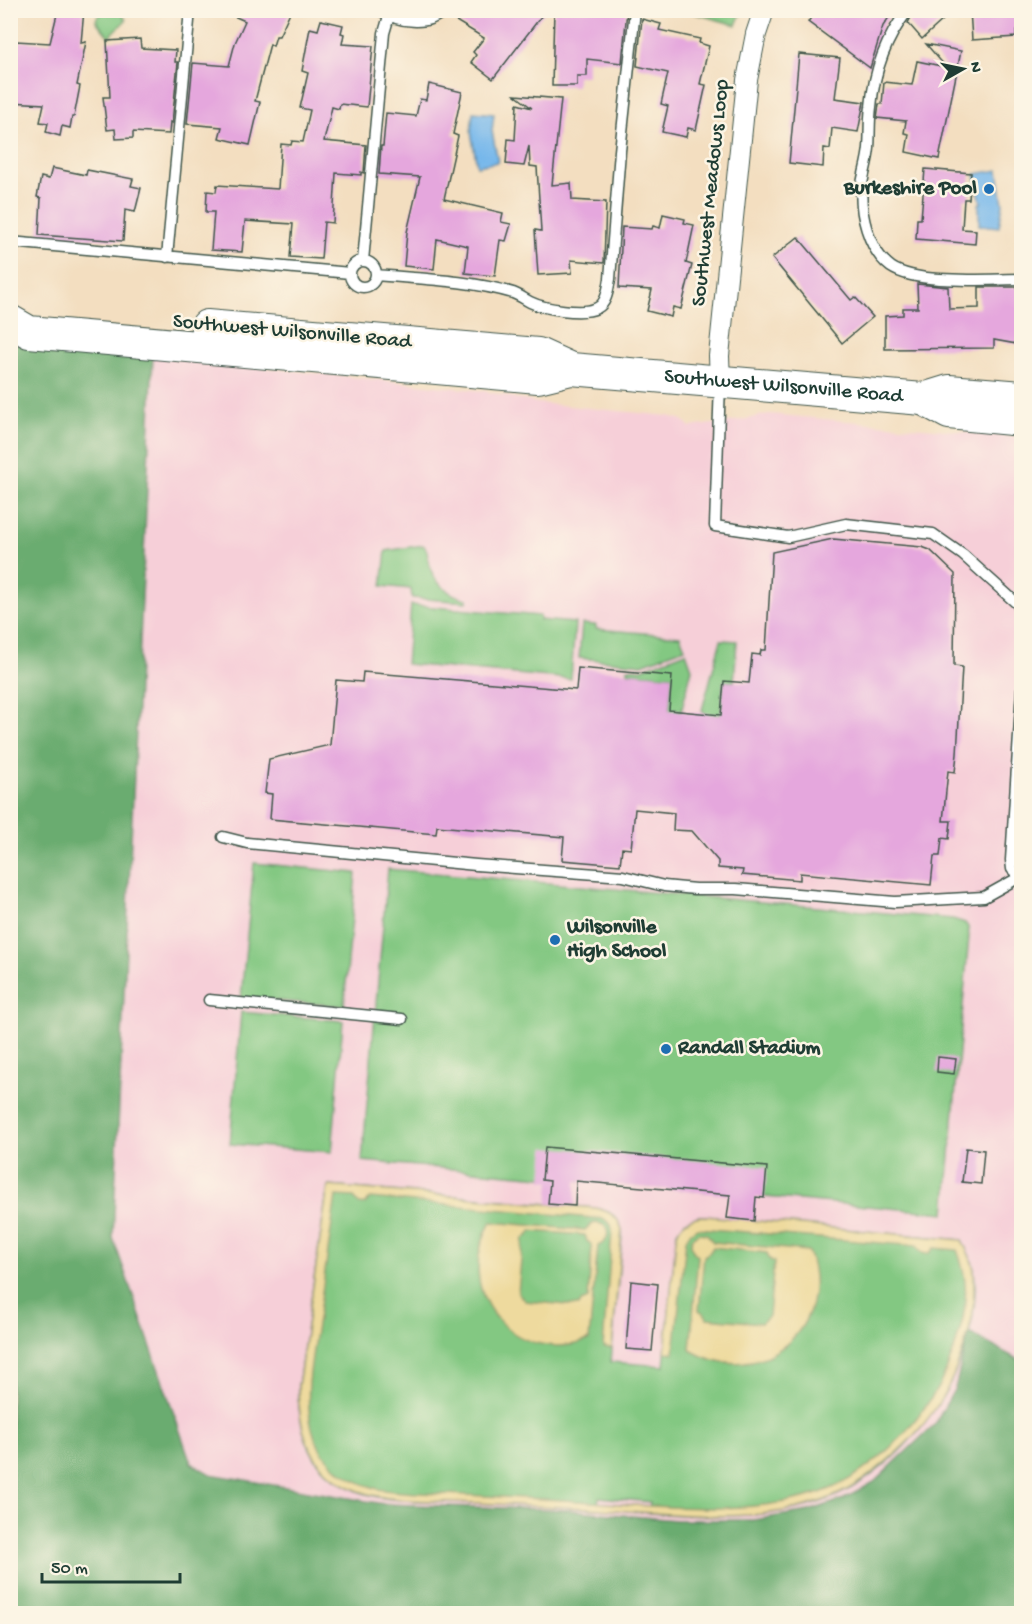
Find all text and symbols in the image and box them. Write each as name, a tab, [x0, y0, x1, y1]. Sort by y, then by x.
north arrow	[933, 39, 993, 99]
text: N	[964, 61, 985, 74]
street label: Southwest Meadows Loop	[688, 78, 736, 308]
place label: Burkeshire Pool	[843, 177, 977, 202]
marker: Burkeshire Pool	[982, 182, 996, 196]
street label: Southwest Wilsonville Road	[172, 310, 414, 356]
street label: Southwest Wilsonville Road	[663, 364, 905, 410]
place label: Wilsonville High School	[566, 916, 667, 965]
marker: Wilsonville High School	[548, 933, 562, 947]
place label: Randall Stadium	[677, 1037, 821, 1062]
marker: Randall Stadium	[659, 1042, 673, 1056]
scale bar	[42, 1546, 180, 1584]
text: 50 m	[51, 1559, 88, 1580]

